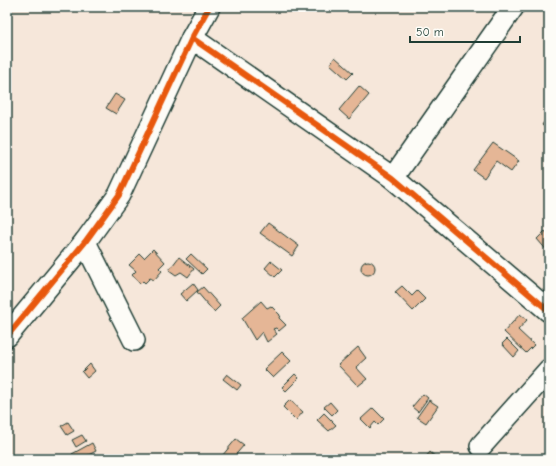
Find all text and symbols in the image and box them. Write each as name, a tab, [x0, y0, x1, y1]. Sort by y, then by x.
scale bar	[410, 18, 520, 44]
text: 50 m	[416, 25, 444, 39]

